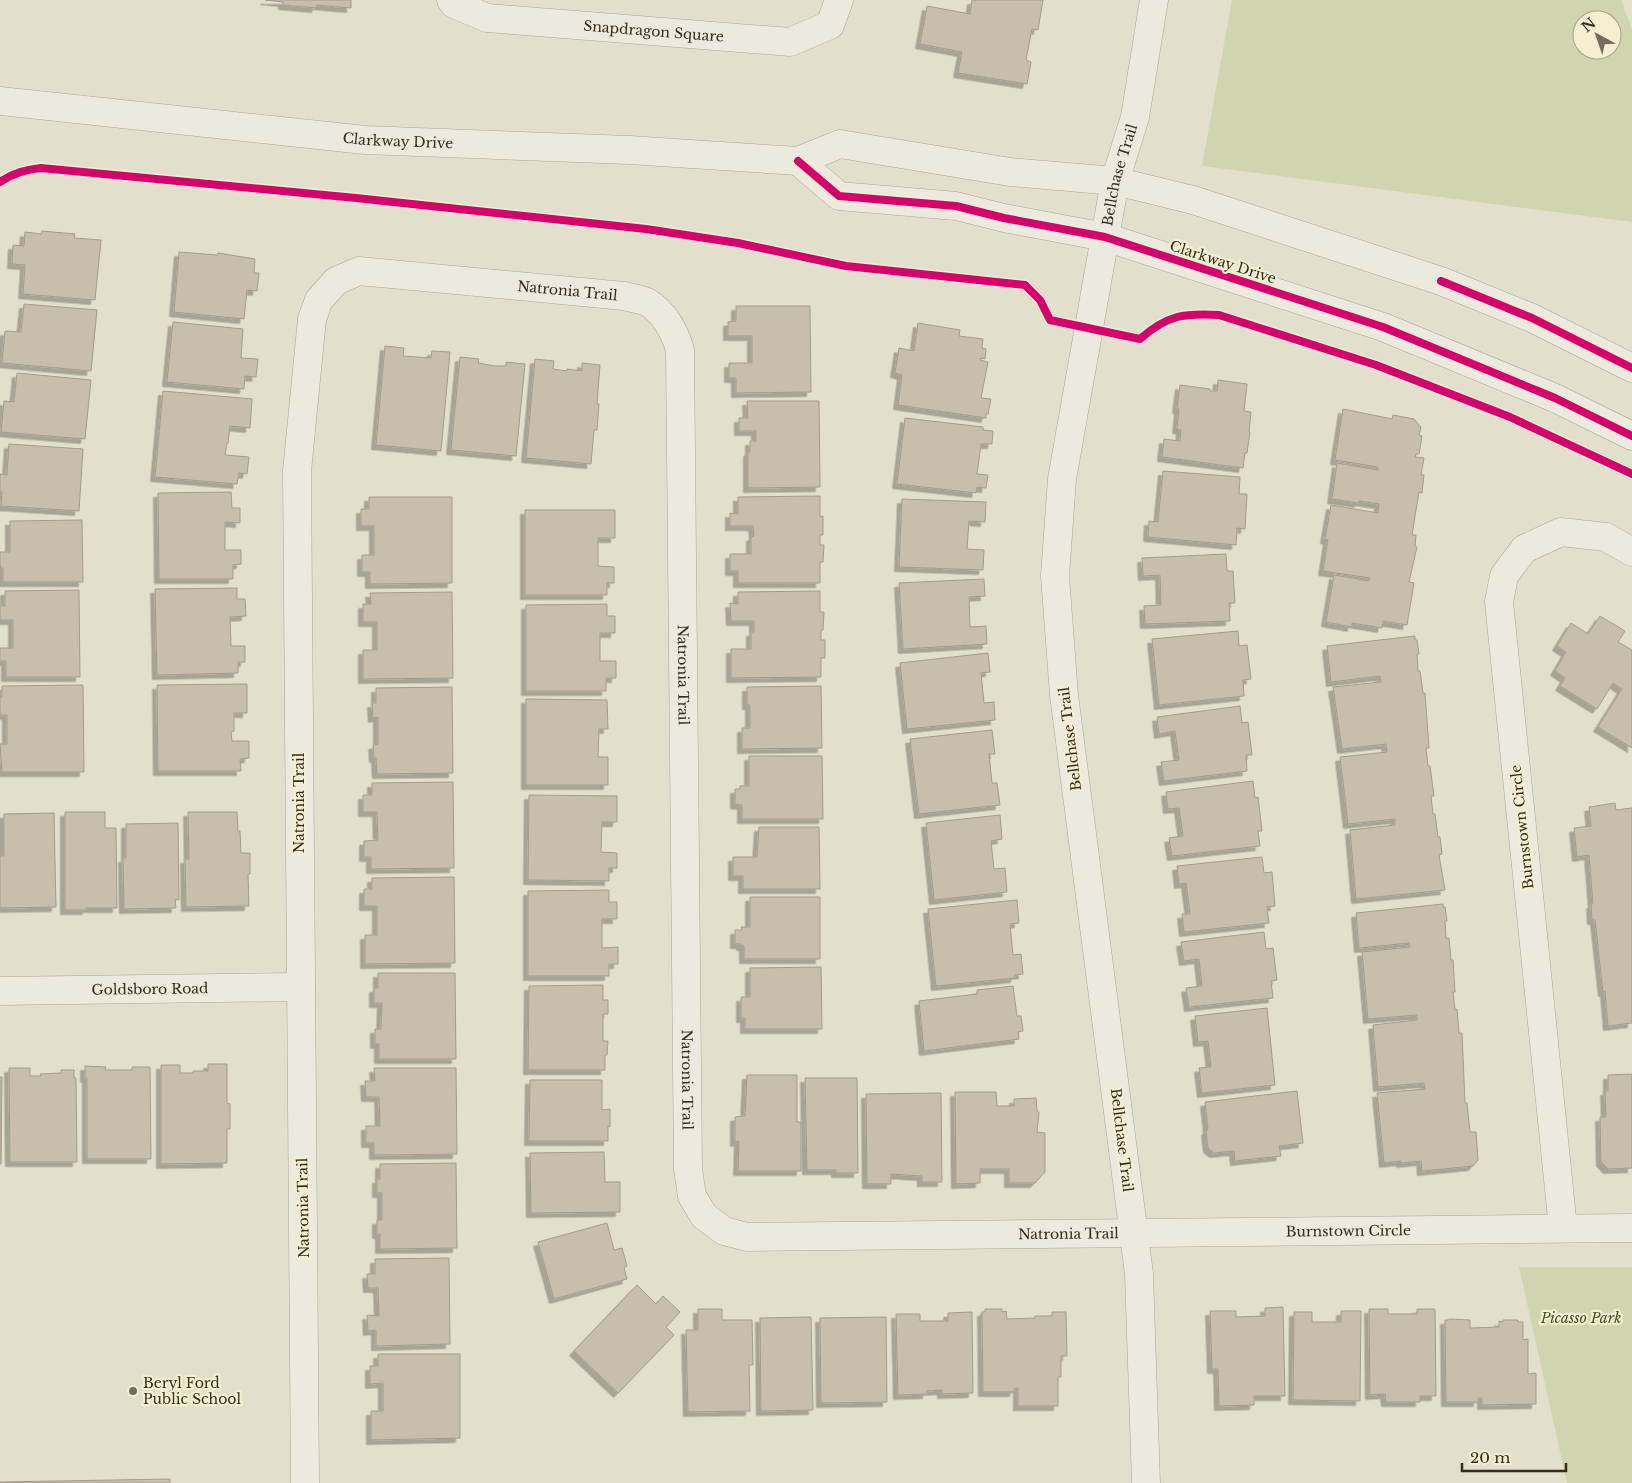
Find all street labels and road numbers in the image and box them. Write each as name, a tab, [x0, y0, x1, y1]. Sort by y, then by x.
street label: Snapdragon Square	[583, 17, 725, 46]
street label: Bellchase Trail	[1098, 121, 1141, 228]
street label: Clarkway Drive	[342, 129, 454, 152]
street label: Clarkway Drive	[1168, 236, 1278, 288]
street label: Natronia Trail	[517, 277, 619, 304]
street label: Natronia Trail	[674, 625, 693, 726]
street label: Bellchase Trail	[1055, 686, 1085, 792]
street label: Natronia Trail	[290, 752, 308, 853]
street label: Burnstown Circle	[1507, 764, 1537, 890]
street label: Goldsboro Road	[91, 979, 209, 999]
street label: Natronia Trail	[678, 1029, 697, 1131]
street label: Bellchase Trail	[1107, 1087, 1137, 1193]
street label: Natronia Trail	[293, 1157, 313, 1258]
street label: Burnstown Circle	[1286, 1221, 1411, 1241]
street label: Natronia Trail	[1018, 1224, 1119, 1243]

